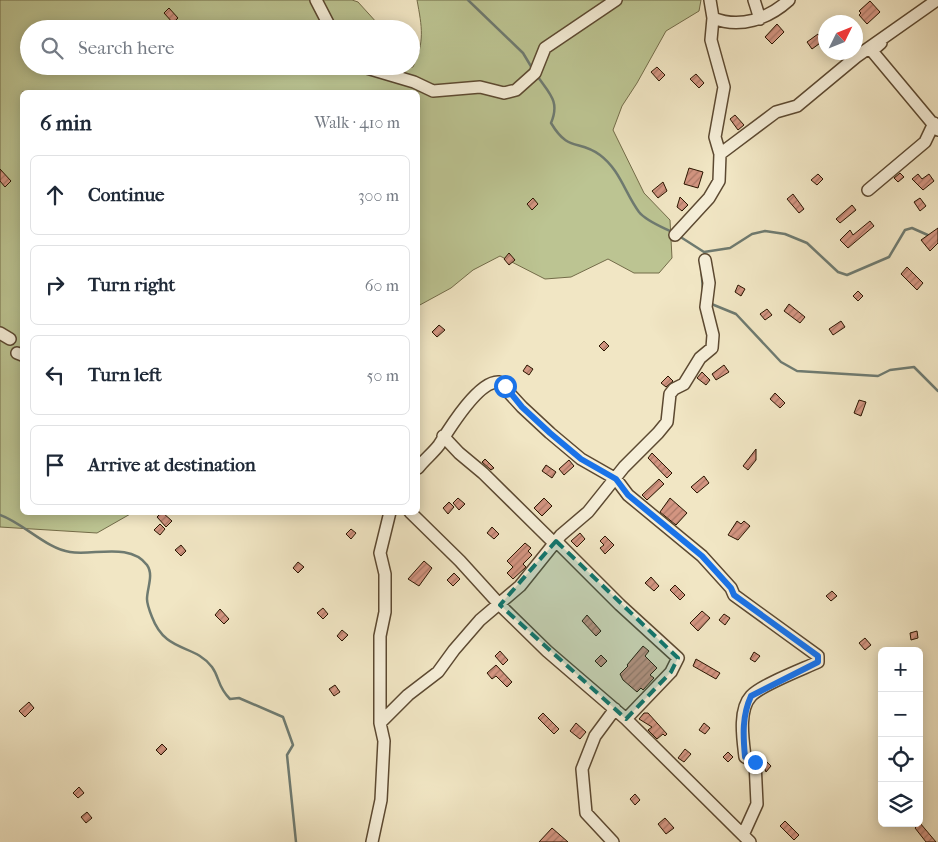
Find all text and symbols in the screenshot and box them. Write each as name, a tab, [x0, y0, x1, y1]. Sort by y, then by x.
north arrow	[818, 15, 863, 60]
search box	[20, 20, 420, 75]
icon: search	[38, 34, 66, 62]
text: Search here	[78, 37, 174, 59]
text: 6 min	[40, 111, 92, 135]
text: Walk · 410 m	[315, 113, 400, 132]
icon: ahead	[41, 181, 69, 209]
text: Continue	[88, 184, 164, 206]
text: 300 m	[358, 186, 399, 205]
icon: right	[41, 271, 69, 299]
text: Turn right	[88, 274, 175, 296]
text: 60 m	[365, 276, 399, 295]
icon: left	[41, 361, 69, 389]
text: Turn left	[88, 364, 162, 386]
text: 50 m	[367, 366, 399, 385]
route start	[494, 375, 517, 398]
icon: arrive	[41, 451, 69, 479]
text: Arrive at destination	[88, 454, 256, 476]
map controls	[878, 647, 923, 827]
button: +	[878, 647, 923, 692]
button: −	[878, 692, 923, 737]
button: locate	[878, 737, 923, 782]
route end	[744, 751, 767, 774]
button: layers	[878, 782, 923, 827]

